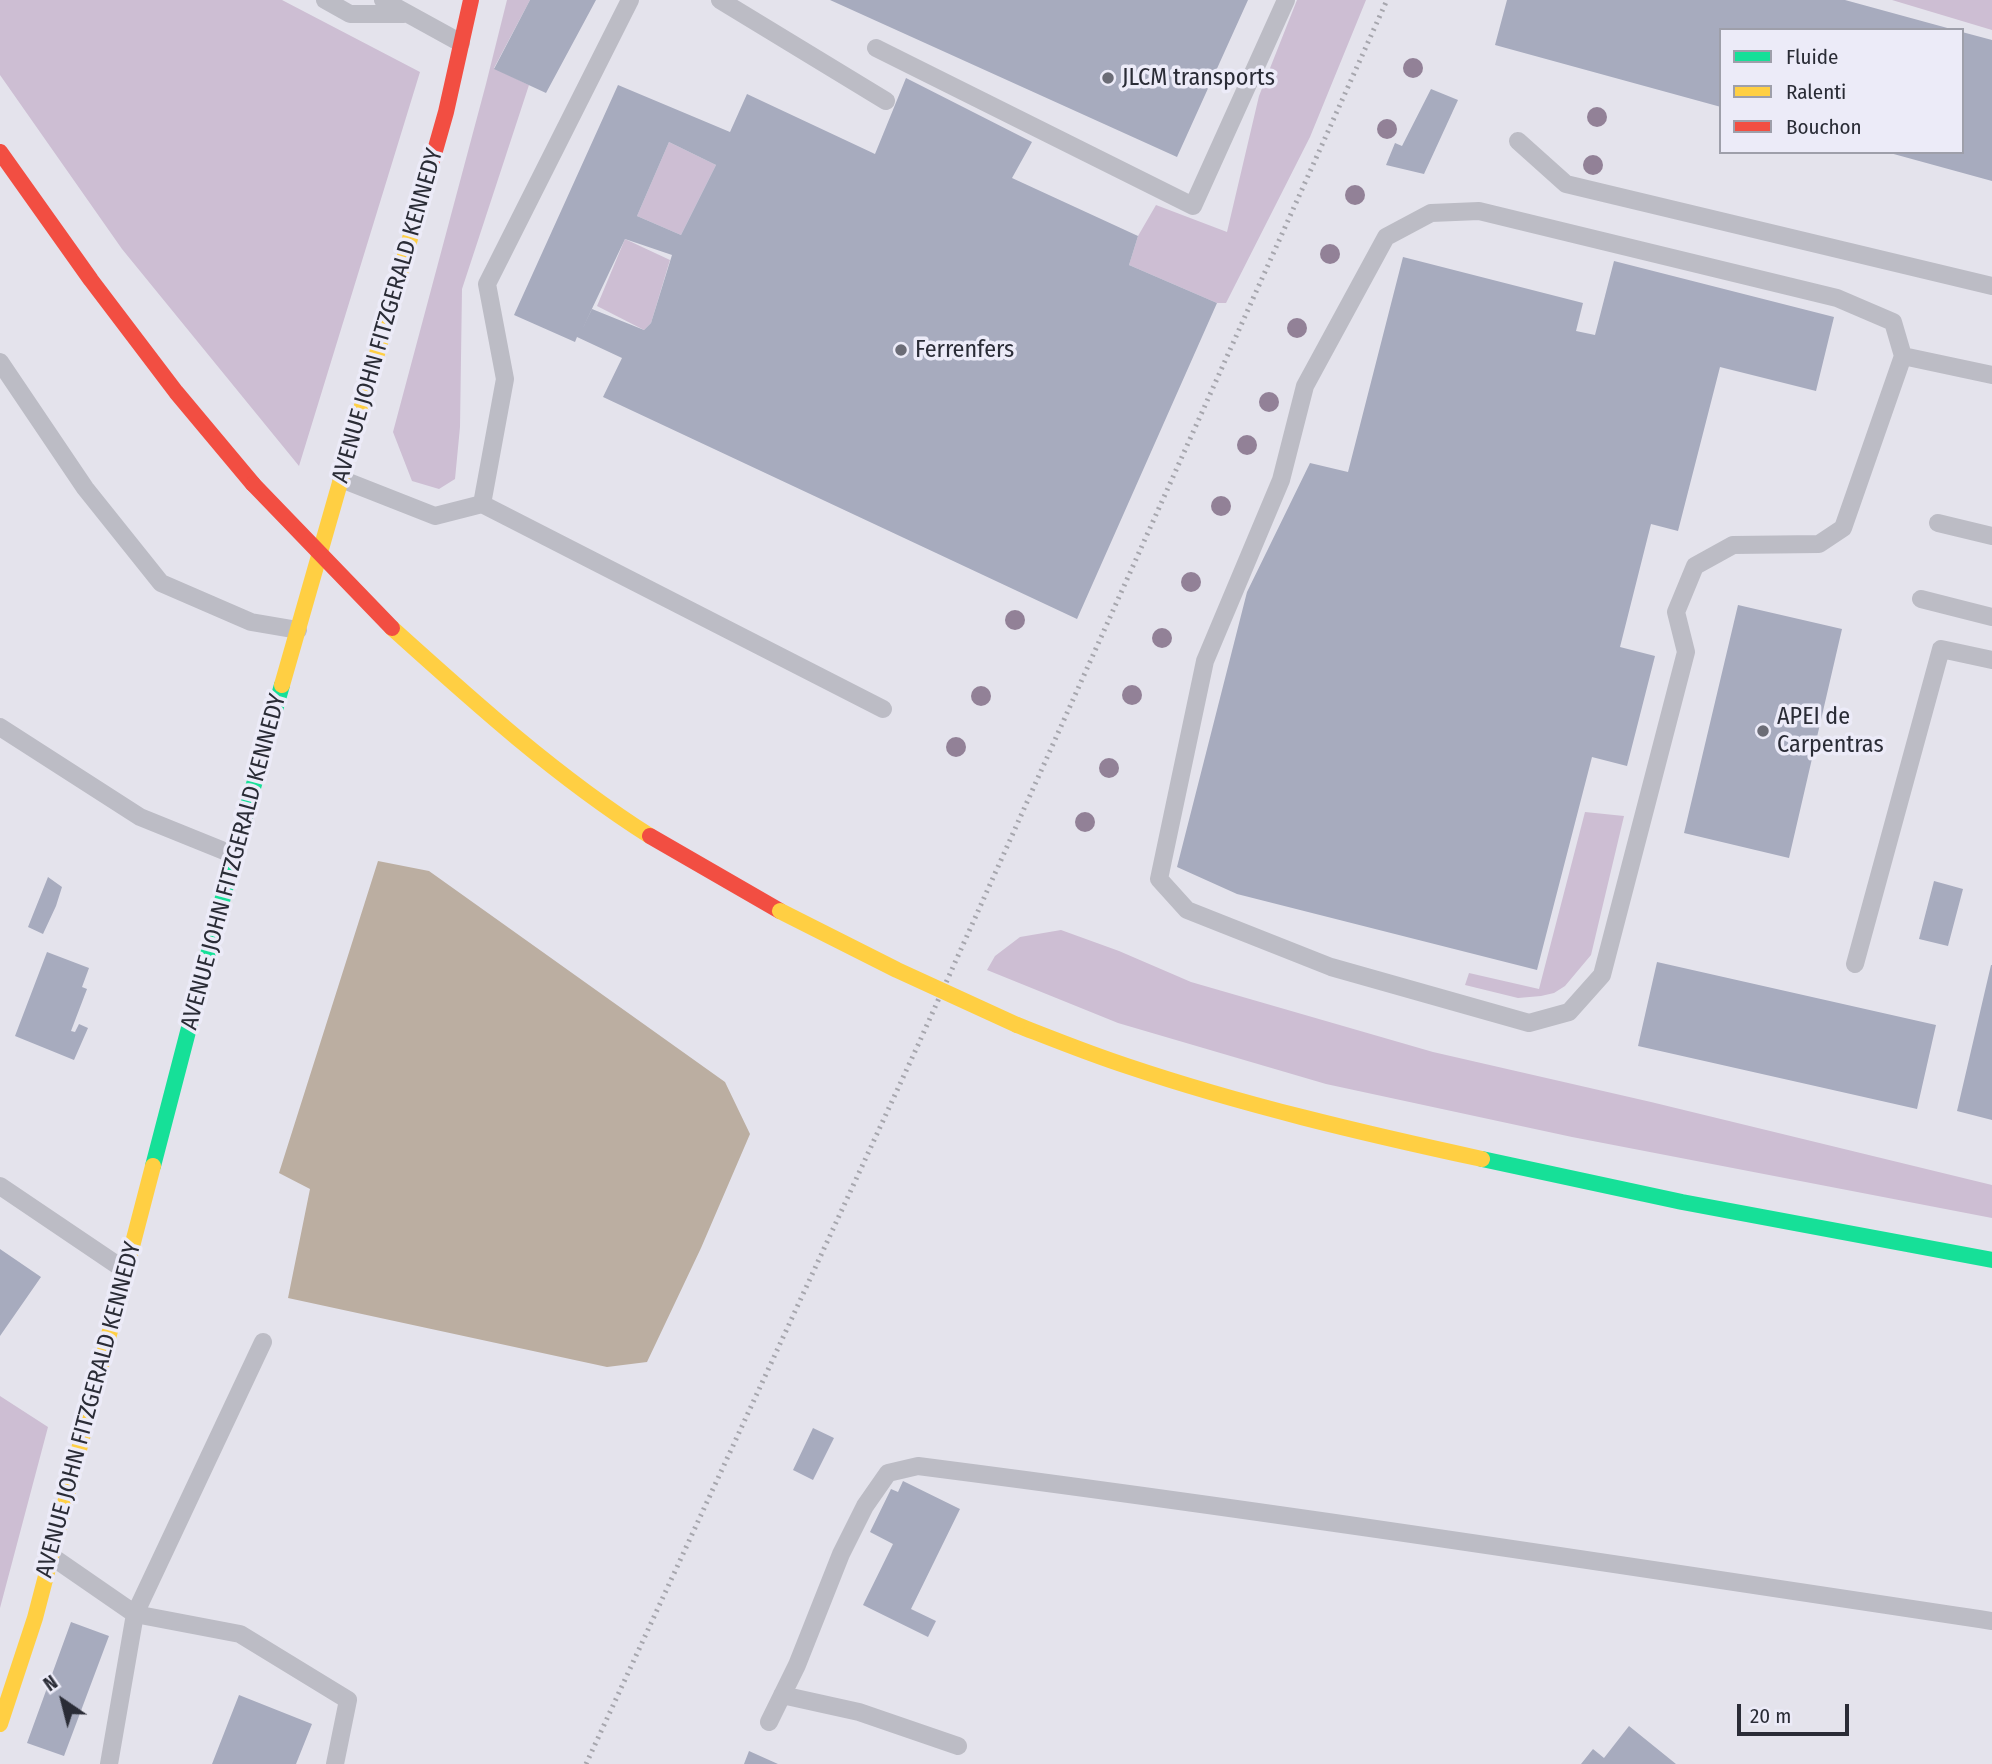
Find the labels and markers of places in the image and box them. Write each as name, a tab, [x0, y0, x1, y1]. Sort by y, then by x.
place label: JLCM transports	[1122, 64, 1275, 92]
marker: JLCM transports	[1100, 70, 1116, 86]
place label: Ferrenfers	[915, 336, 1014, 364]
marker: Ferrenfers	[893, 342, 909, 358]
place label: APEI de Carpentras	[1777, 703, 1884, 759]
marker: APEI de Carpentras	[1755, 723, 1771, 739]

